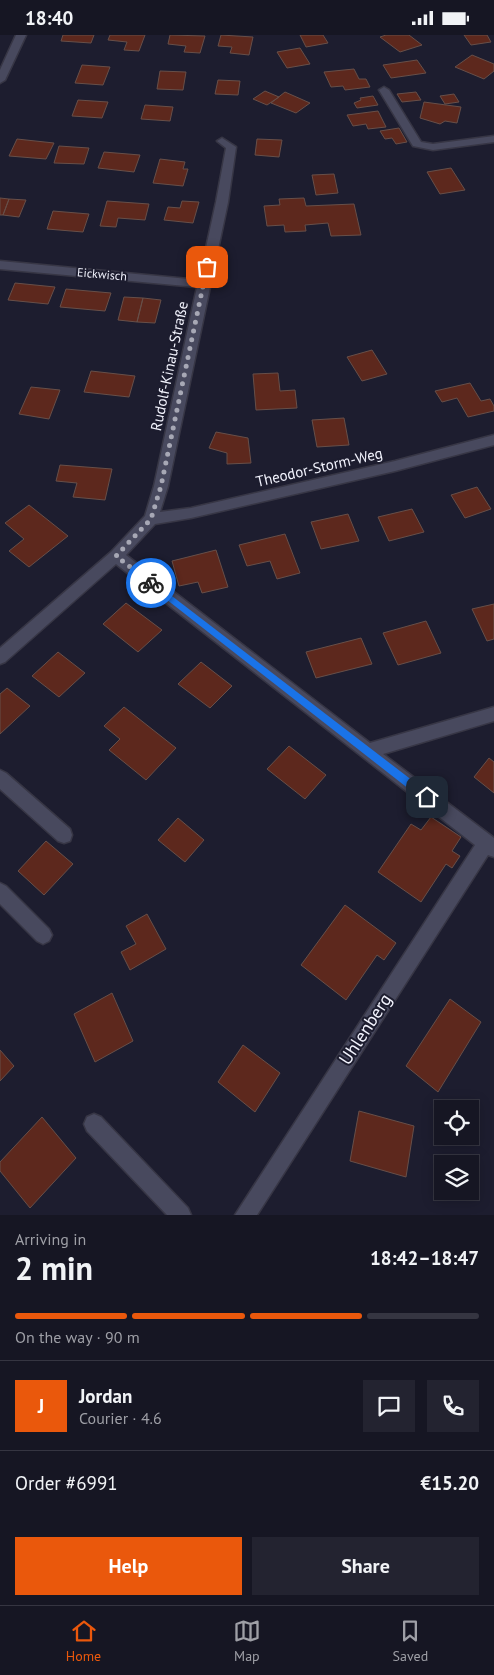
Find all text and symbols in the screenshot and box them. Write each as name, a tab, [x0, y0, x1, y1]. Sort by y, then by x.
text: 18:40	[25, 6, 73, 30]
pin	[186, 246, 228, 288]
icon: bag	[193, 253, 221, 281]
street label: Eickwisch	[77, 264, 127, 284]
street label: Rudolf-Kinau-Straße	[146, 299, 192, 433]
street label: Theodor-Storm-Weg	[254, 443, 384, 491]
courier	[126, 558, 176, 608]
icon: bike	[137, 569, 165, 597]
pin	[406, 776, 448, 818]
icon: home	[413, 783, 441, 811]
street label: Uhlenberg	[333, 989, 397, 1069]
map controls	[434, 1100, 479, 1200]
button: locate	[434, 1100, 479, 1145]
button: layers	[434, 1155, 479, 1200]
text: Arriving in	[15, 1229, 86, 1249]
text: 18:42–18:47	[370, 1246, 479, 1270]
text: 2 min	[15, 1247, 93, 1289]
text: On the way · 90 m	[15, 1327, 140, 1347]
button: chat	[363, 1380, 415, 1432]
button: phone	[427, 1380, 479, 1432]
text: Jordan	[79, 1384, 132, 1408]
text: J	[38, 1394, 44, 1418]
text: Courier · 4.6	[79, 1408, 162, 1428]
text: Order #6991	[15, 1471, 118, 1495]
text: €15.20	[420, 1471, 479, 1495]
button: Help	[15, 1537, 242, 1595]
button: Share	[252, 1537, 479, 1595]
tab: Home	[66, 1617, 101, 1665]
tab: Map	[233, 1617, 261, 1665]
tab: Saved	[393, 1617, 428, 1665]

